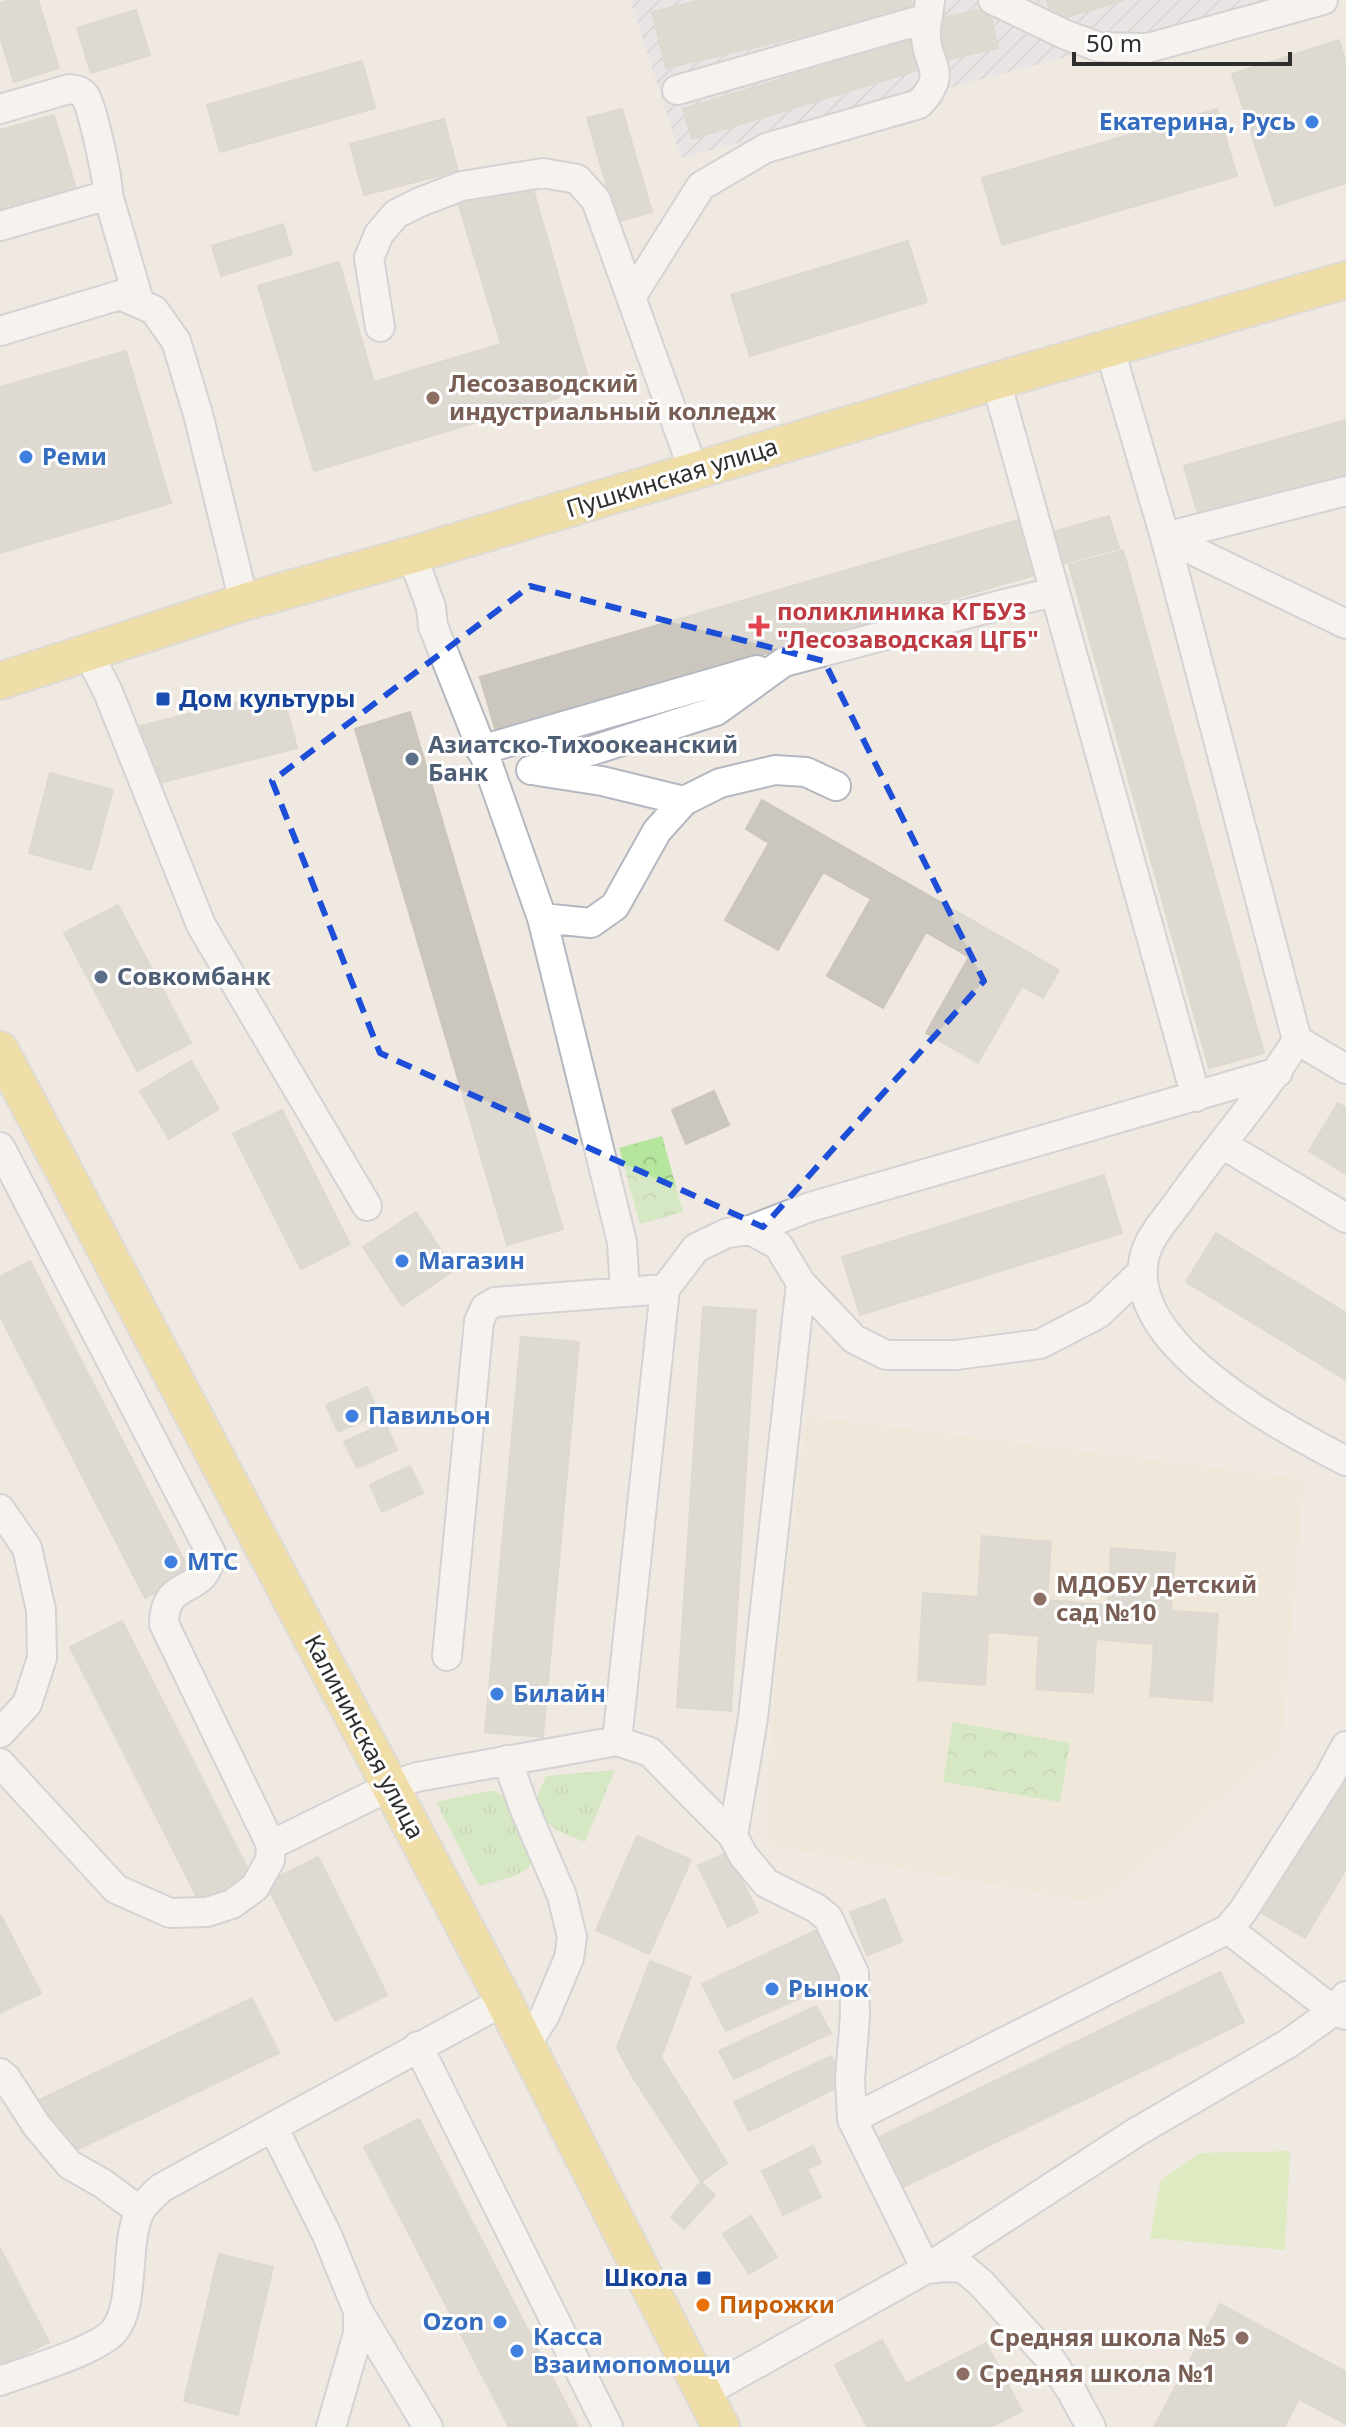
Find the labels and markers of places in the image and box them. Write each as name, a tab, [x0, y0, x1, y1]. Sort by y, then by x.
place label: Екатерина, Русь	[1099, 104, 1296, 137]
marker: Екатерина, Русь	[1303, 113, 1321, 131]
place label: Лесозаводский индустриальный колледж	[449, 366, 777, 427]
marker: Лесозаводский индустриальный колледж	[424, 389, 442, 407]
place label: Реми	[42, 439, 107, 472]
marker: Реми	[17, 448, 35, 466]
place label: поликлиника КГБУЗ "Лесозаводская ЦГБ"	[777, 594, 1039, 655]
marker: поликлиника КГБУЗ "Лесозаводская ЦГБ"	[748, 615, 770, 637]
place label: Дом культуры	[179, 681, 355, 714]
marker: Дом культуры	[154, 690, 172, 708]
place label: Азиатско-Тихоокеанский Банк	[428, 727, 738, 788]
marker: Азиатско-Тихоокеанский Банк	[403, 750, 421, 768]
place label: Совкомбанк	[117, 959, 271, 992]
marker: Совкомбанк	[92, 968, 110, 986]
place label: Магазин	[418, 1243, 525, 1276]
marker: Магазин	[393, 1252, 411, 1270]
place label: Павильон	[368, 1398, 491, 1431]
marker: Павильон	[343, 1407, 361, 1425]
place label: МТС	[187, 1544, 238, 1577]
marker: МТС	[162, 1553, 180, 1571]
place label: МДОБУ Детский сад №10	[1056, 1567, 1257, 1628]
marker: МДОБУ Детский сад №10	[1031, 1590, 1049, 1608]
place label: Билайн	[513, 1676, 606, 1709]
marker: Билайн	[488, 1685, 506, 1703]
place label: Рынок	[788, 1971, 869, 2004]
marker: Рынок	[763, 1980, 781, 1998]
place label: Школа	[604, 2260, 688, 2293]
marker: Школа	[695, 2269, 713, 2287]
place label: Пирожки	[719, 2287, 835, 2320]
marker: Пирожки	[694, 2296, 712, 2314]
place label: Ozon	[423, 2304, 484, 2337]
marker: Ozon	[491, 2313, 509, 2331]
place label: Касса Взаимопомощи	[533, 2319, 731, 2380]
place label: Средняя школа №5	[989, 2320, 1226, 2353]
marker: Средняя школа №5	[1233, 2329, 1251, 2347]
marker: Касса Взаимопомощи	[508, 2342, 526, 2360]
place label: Средняя школа №1	[979, 2356, 1216, 2389]
marker: Средняя школа №1	[954, 2365, 972, 2383]

